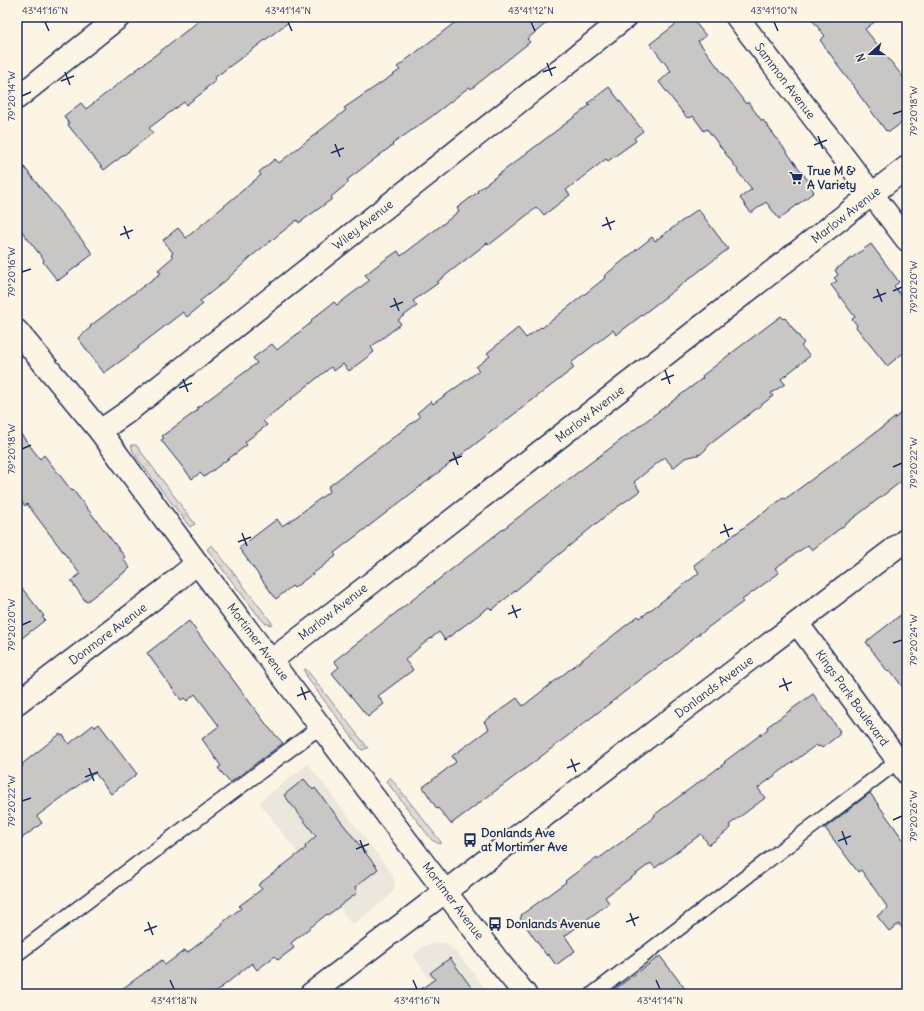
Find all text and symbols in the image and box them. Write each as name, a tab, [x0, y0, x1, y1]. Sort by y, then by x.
text: 43°41'16"N	[22, 4, 68, 17]
text: 43°41'14"N	[265, 4, 311, 17]
text: 43°41'12"N	[508, 4, 554, 17]
text: 43°41'10"N	[750, 4, 798, 17]
north arrow	[850, 34, 890, 74]
street label: Sammon Avenue	[752, 40, 819, 122]
text: N	[853, 52, 869, 64]
text: 79°20'14"W	[5, 71, 18, 121]
text: 79°20'18"W	[907, 86, 920, 136]
place label: True M & A Variety	[807, 163, 857, 193]
supermarket icon: True M & A Variety	[788, 170, 804, 186]
street label: Marlow Avenue	[808, 183, 883, 246]
street label: Wiley Avenue	[329, 196, 396, 253]
text: 79°20'16"W	[5, 247, 18, 297]
text: 79°20'20"W	[907, 261, 920, 313]
street label: Marlow Avenue	[552, 382, 627, 445]
text: 79°20'18"W	[5, 424, 18, 474]
text: 79°20'22"W	[907, 437, 920, 489]
street label: Marlow Avenue	[295, 580, 370, 643]
text: 79°20'20"W	[5, 599, 18, 651]
street label: Donmore Avenue	[66, 599, 150, 668]
street label: Mortimer Avenue	[224, 600, 292, 683]
text: 79°20'24"W	[907, 614, 920, 666]
street label: Kings Park Boulevard	[813, 647, 892, 749]
street label: Donlands Avenue	[672, 652, 756, 721]
text: 79°20'22"W	[5, 775, 18, 827]
text: 79°20'26"W	[907, 790, 920, 842]
place label: Donlands Ave at Mortimer Ave	[481, 825, 568, 854]
bus stop icon: Donlands Ave at Mortimer Ave	[462, 832, 478, 848]
street label: Mortimer Avenue	[419, 859, 487, 942]
bus stop icon: Donlands Avenue	[487, 916, 503, 932]
place label: Donlands Avenue	[506, 916, 601, 931]
text: 43°41'18"N	[151, 994, 197, 1007]
text: 43°41'16"N	[394, 994, 440, 1007]
text: 43°41'14"N	[637, 994, 683, 1007]

